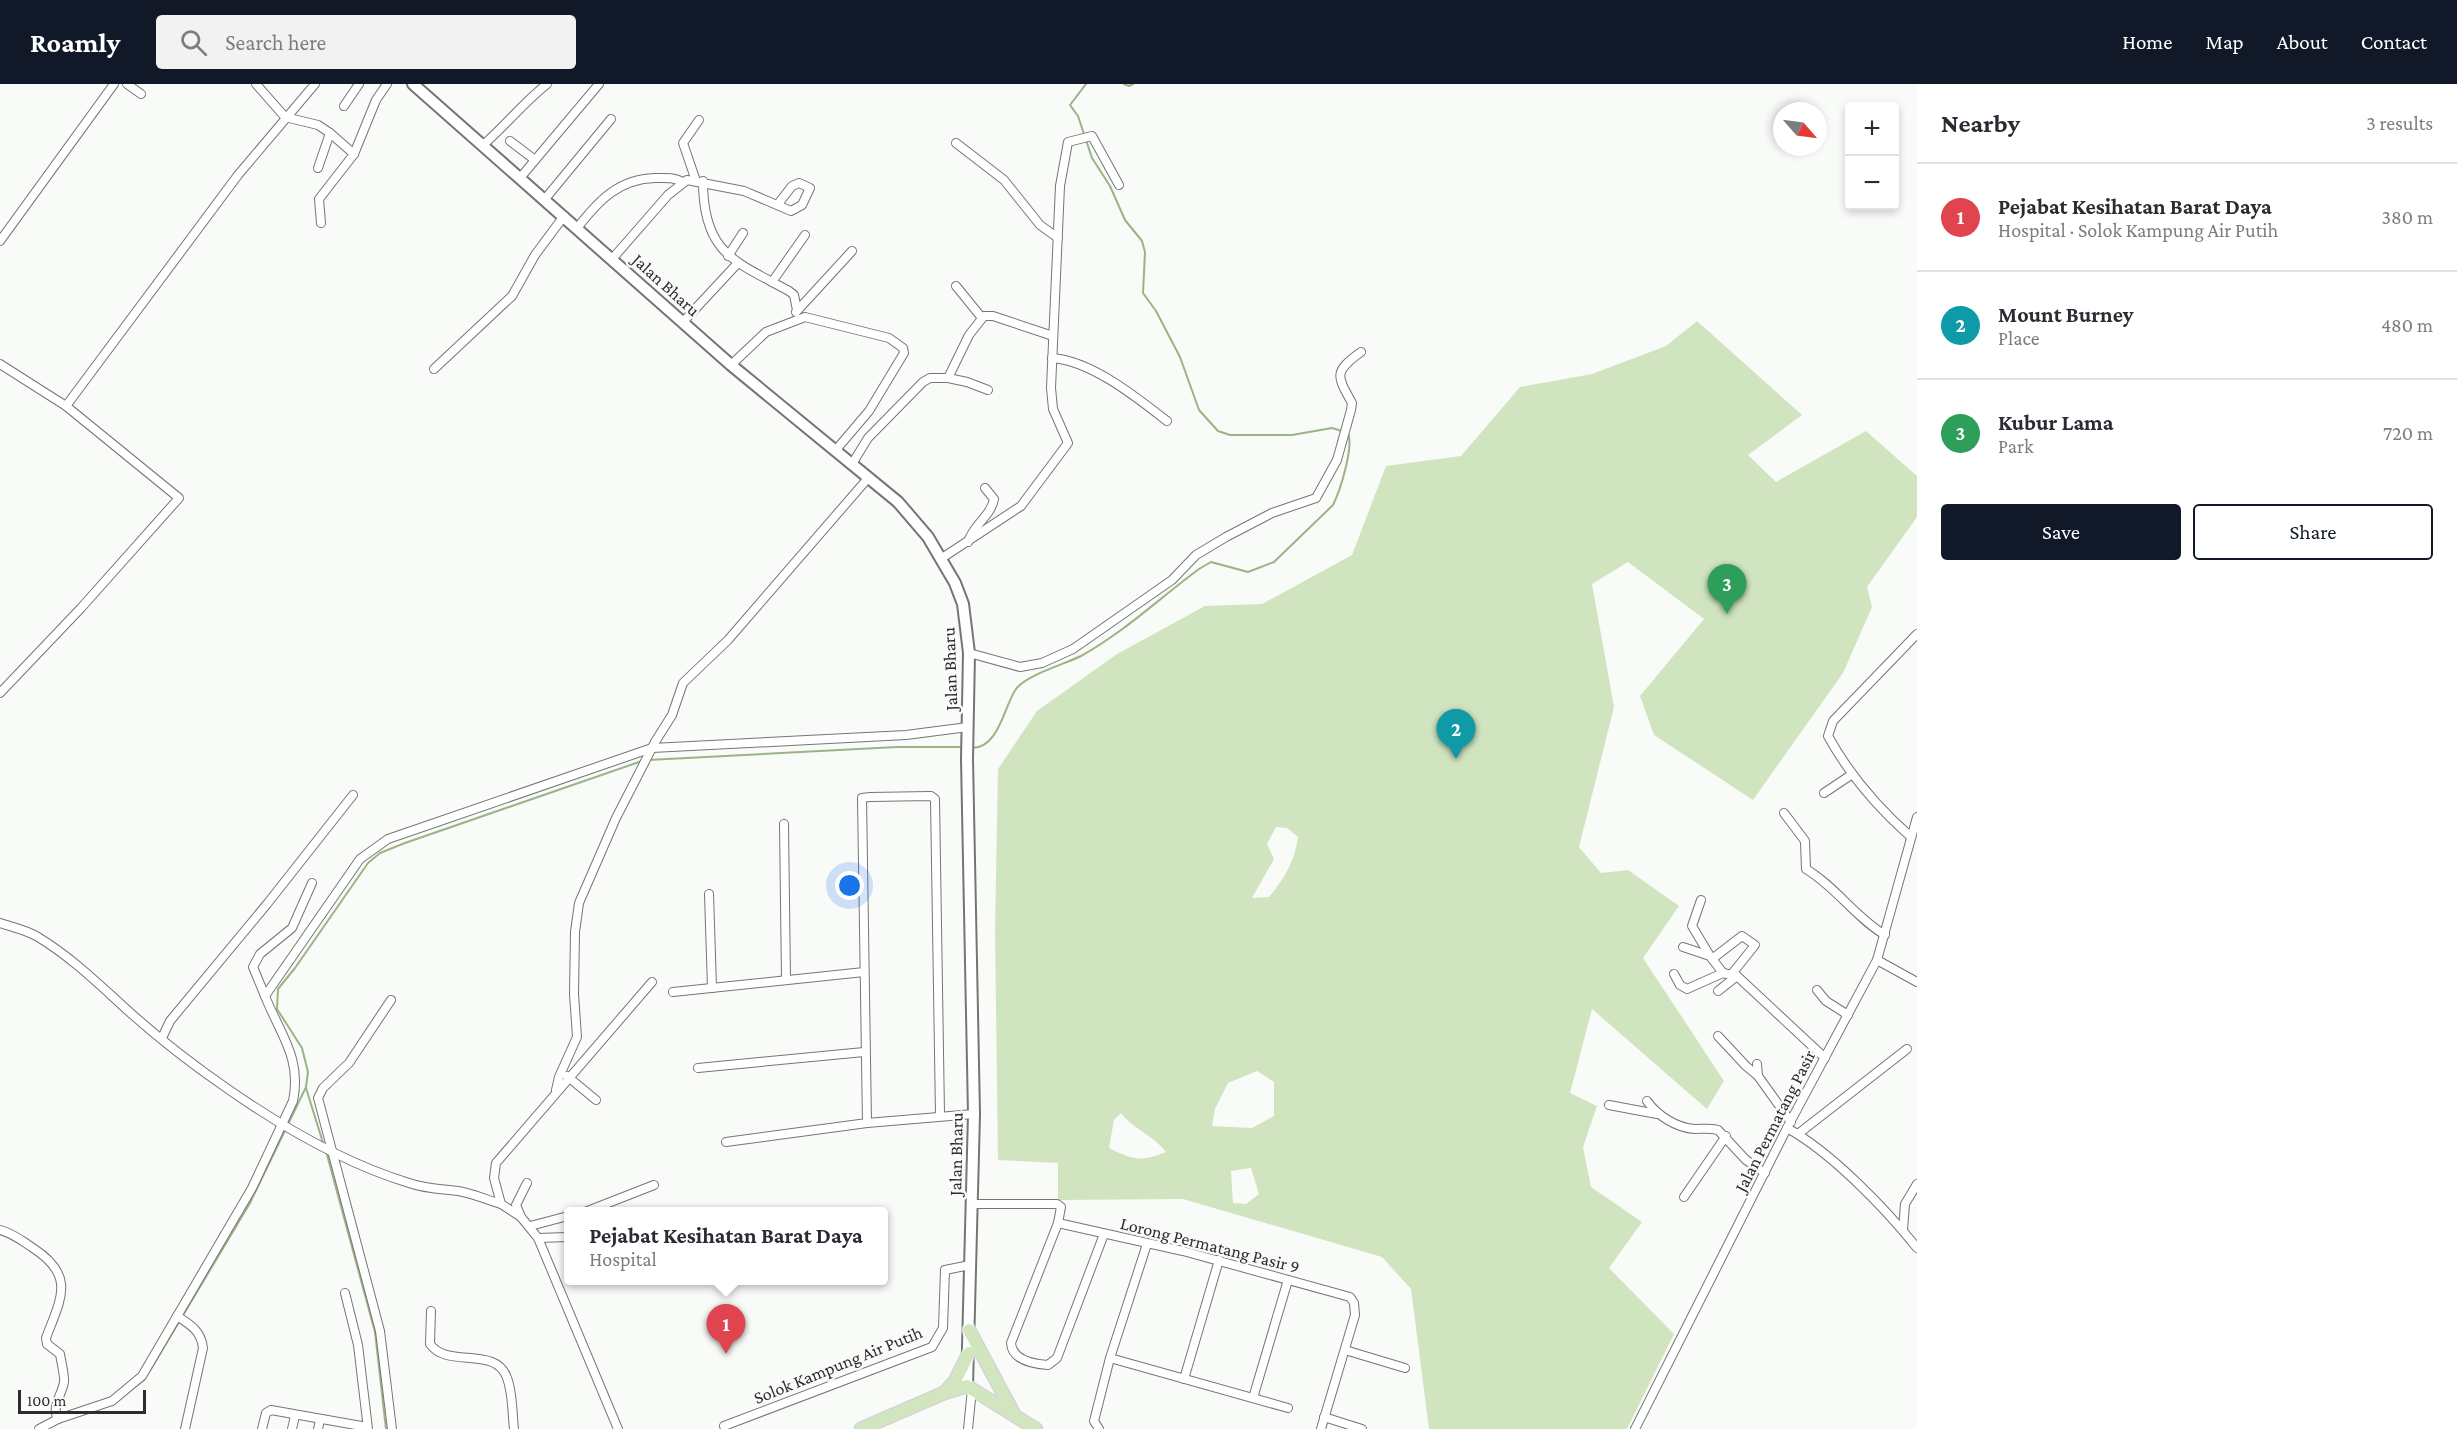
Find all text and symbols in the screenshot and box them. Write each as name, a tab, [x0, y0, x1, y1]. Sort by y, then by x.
search box	[156, 15, 576, 69]
icon: search	[177, 26, 210, 59]
text: Roamly	[30, 27, 120, 58]
text: Search here	[225, 30, 326, 55]
text: Home	[2122, 30, 2172, 54]
text: Map	[2205, 30, 2244, 54]
text: About	[2277, 30, 2328, 54]
text: Contact	[2361, 30, 2427, 54]
north arrow	[1773, 102, 1827, 156]
map controls	[1845, 102, 1899, 210]
button: +	[1845, 102, 1899, 156]
text: Nearby	[1941, 109, 2020, 138]
text: 3 results	[2366, 112, 2433, 134]
button: −	[1845, 156, 1899, 210]
text: Pejabat Kesihatan Barat Daya	[1998, 194, 2272, 219]
text: 1	[1957, 206, 1964, 228]
text: 380 m	[2382, 206, 2433, 228]
text: Hospital · Solok Kampung Air Putih	[1998, 219, 2278, 241]
street label: Jalan Bharu	[627, 248, 704, 321]
text: Mount Burney	[1998, 302, 2134, 327]
text: 2	[1955, 314, 1966, 336]
text: 480 m	[2381, 314, 2433, 336]
text: Place	[1998, 327, 2040, 349]
text: Kubur Lama	[1998, 410, 2113, 435]
text: 3	[1956, 422, 1965, 444]
text: 720 m	[2383, 422, 2433, 444]
text: Park	[1998, 435, 2034, 457]
button: Save	[1941, 504, 2181, 560]
button: Share	[2193, 504, 2433, 560]
pin: 3	[1708, 564, 1746, 614]
street label: Jalan Bharu	[939, 626, 962, 713]
pin: 2	[1436, 710, 1476, 759]
your location	[835, 871, 864, 900]
street label: Jalan Permatang Pasir	[1730, 1046, 1820, 1197]
street label: Jalan Bharu	[945, 1112, 967, 1198]
popup	[564, 1207, 888, 1285]
street label: Lorong Permatang Pasir 9	[1118, 1213, 1302, 1277]
text: Pejabat Kesihatan Barat Daya	[589, 1223, 863, 1248]
text: Hospital	[589, 1248, 657, 1270]
pin: 1	[706, 1304, 746, 1354]
street label: Solok Kampung Air Putih	[751, 1322, 926, 1408]
scale bar	[18, 1387, 146, 1414]
text: 100 m	[27, 1392, 66, 1409]

